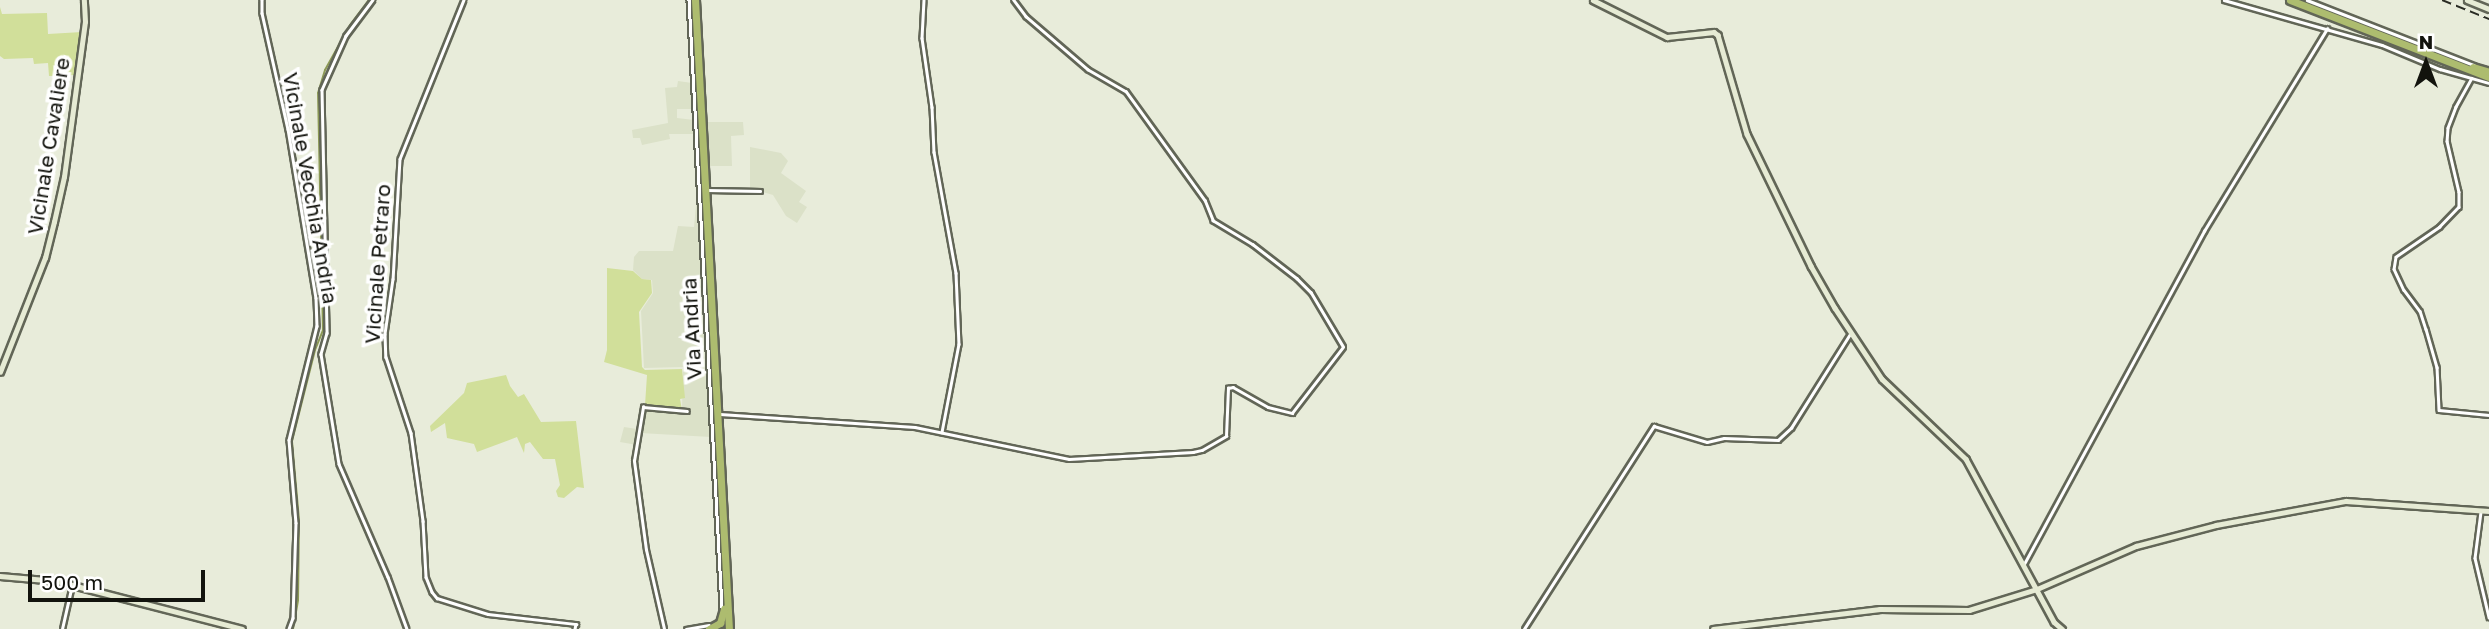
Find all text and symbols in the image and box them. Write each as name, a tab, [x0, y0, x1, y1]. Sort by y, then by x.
north arrow	[2391, 28, 2461, 98]
text: N	[2419, 30, 2433, 53]
street label: Vicinale Cavaliere	[22, 56, 74, 236]
street label: Vicinale Vecchia Andria	[278, 70, 344, 306]
street label: Vicinale Petraro	[359, 183, 395, 345]
street label: Via Andria	[676, 277, 706, 381]
scale bar	[32, 556, 208, 600]
text: 500 m	[41, 569, 103, 595]

